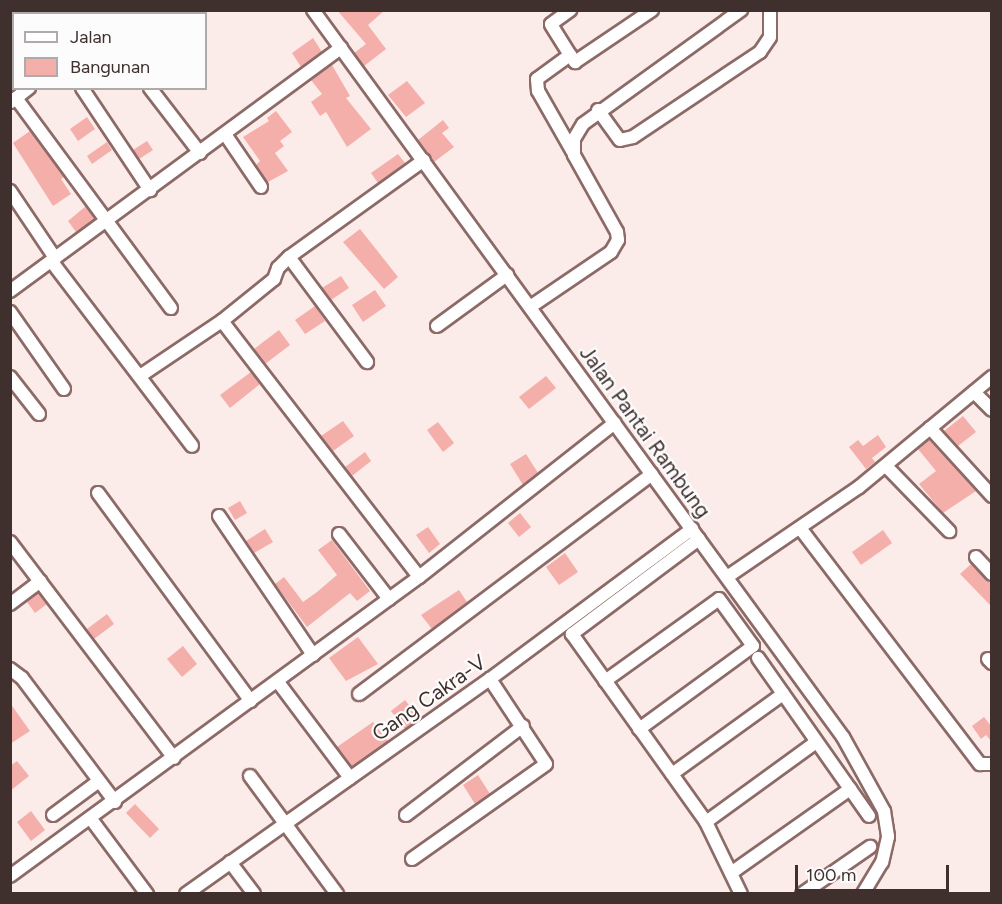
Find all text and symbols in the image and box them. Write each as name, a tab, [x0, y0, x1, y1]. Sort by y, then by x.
legend	[12, 12, 207, 90]
text: Jalan	[70, 26, 112, 48]
text: Bangunan	[70, 56, 150, 78]
street label: Jalan Pantai Rambung	[574, 341, 716, 523]
street label: Gang Cakra-V	[367, 650, 491, 746]
scale bar	[798, 853, 952, 891]
text: 100 m	[806, 864, 856, 886]

